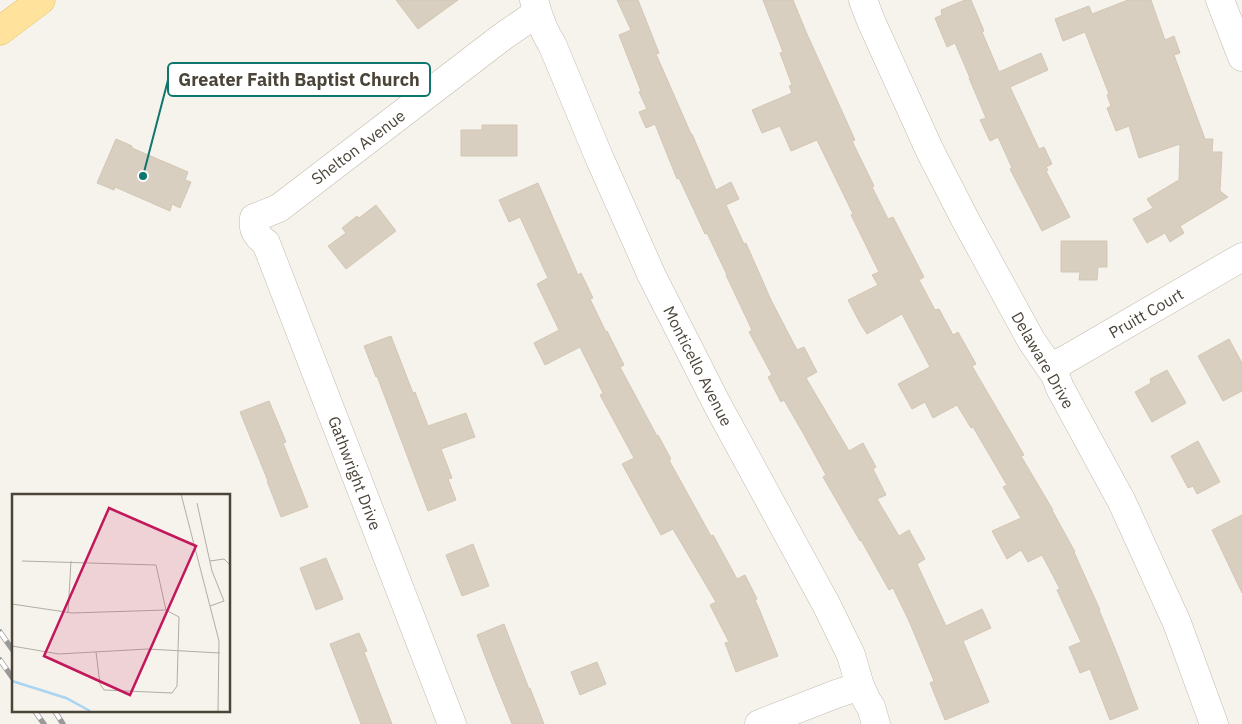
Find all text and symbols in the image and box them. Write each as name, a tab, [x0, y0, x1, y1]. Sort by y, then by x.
callout: Greater Faith Baptist Church	[168, 63, 430, 96]
text: Greater Faith Baptist Church	[178, 68, 420, 91]
street label: Shelton Avenue	[307, 105, 409, 189]
street label: Pruitt Court	[1105, 284, 1187, 342]
street label: Monticello Avenue	[659, 303, 737, 430]
street label: Delaware Drive	[1007, 308, 1079, 412]
street label: Gathwright Drive	[324, 413, 386, 533]
inset map	[12, 494, 230, 712]

